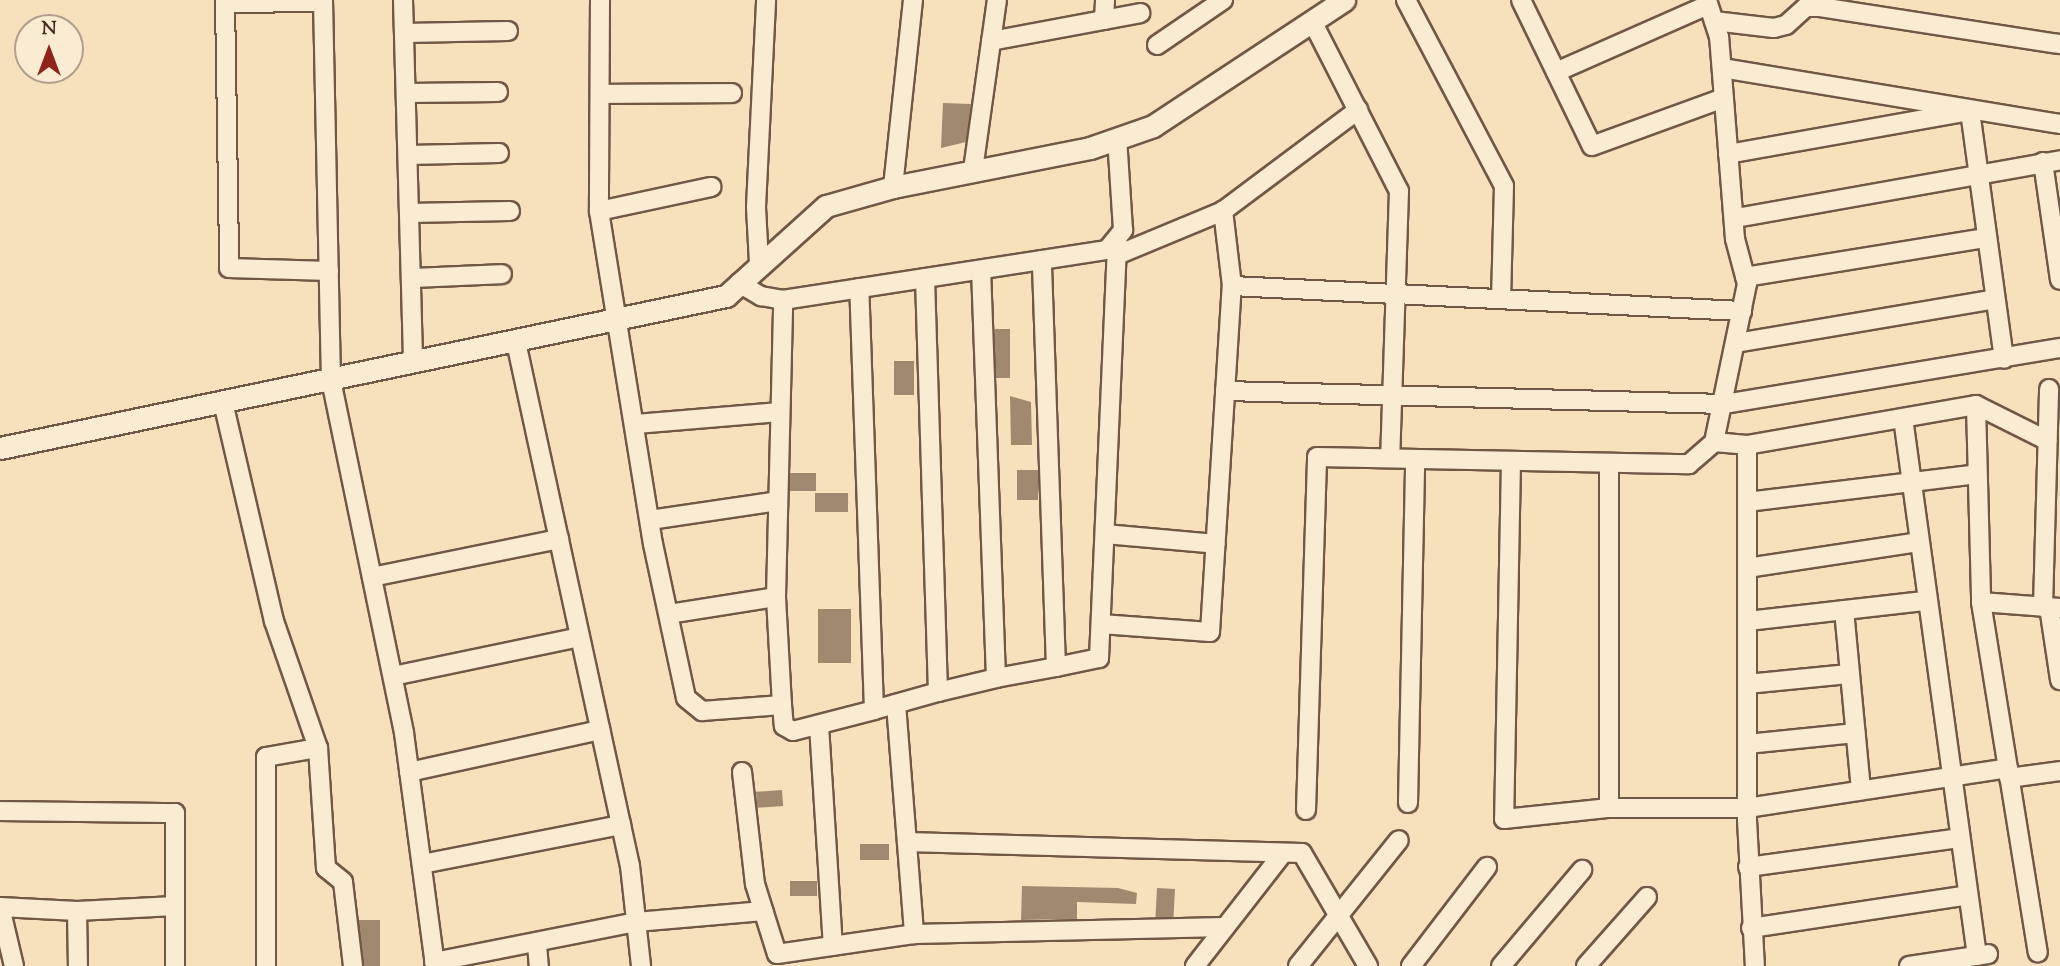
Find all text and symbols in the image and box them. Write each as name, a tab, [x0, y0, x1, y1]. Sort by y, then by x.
north arrow	[14, 14, 84, 84]
text: N	[41, 16, 57, 43]

